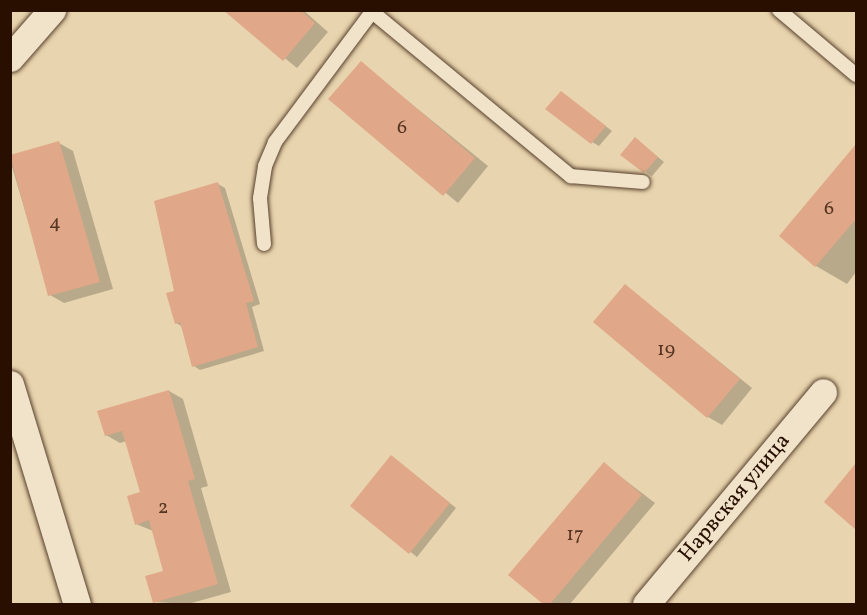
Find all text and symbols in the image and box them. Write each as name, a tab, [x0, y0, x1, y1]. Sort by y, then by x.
house number: 6	[397, 116, 407, 140]
house number: 6	[824, 197, 834, 221]
house number: 4	[49, 211, 61, 235]
house number: 19	[657, 338, 675, 362]
street label: Нарвская улица	[673, 428, 797, 568]
house number: 2	[158, 496, 168, 520]
house number: 17	[566, 523, 584, 547]

